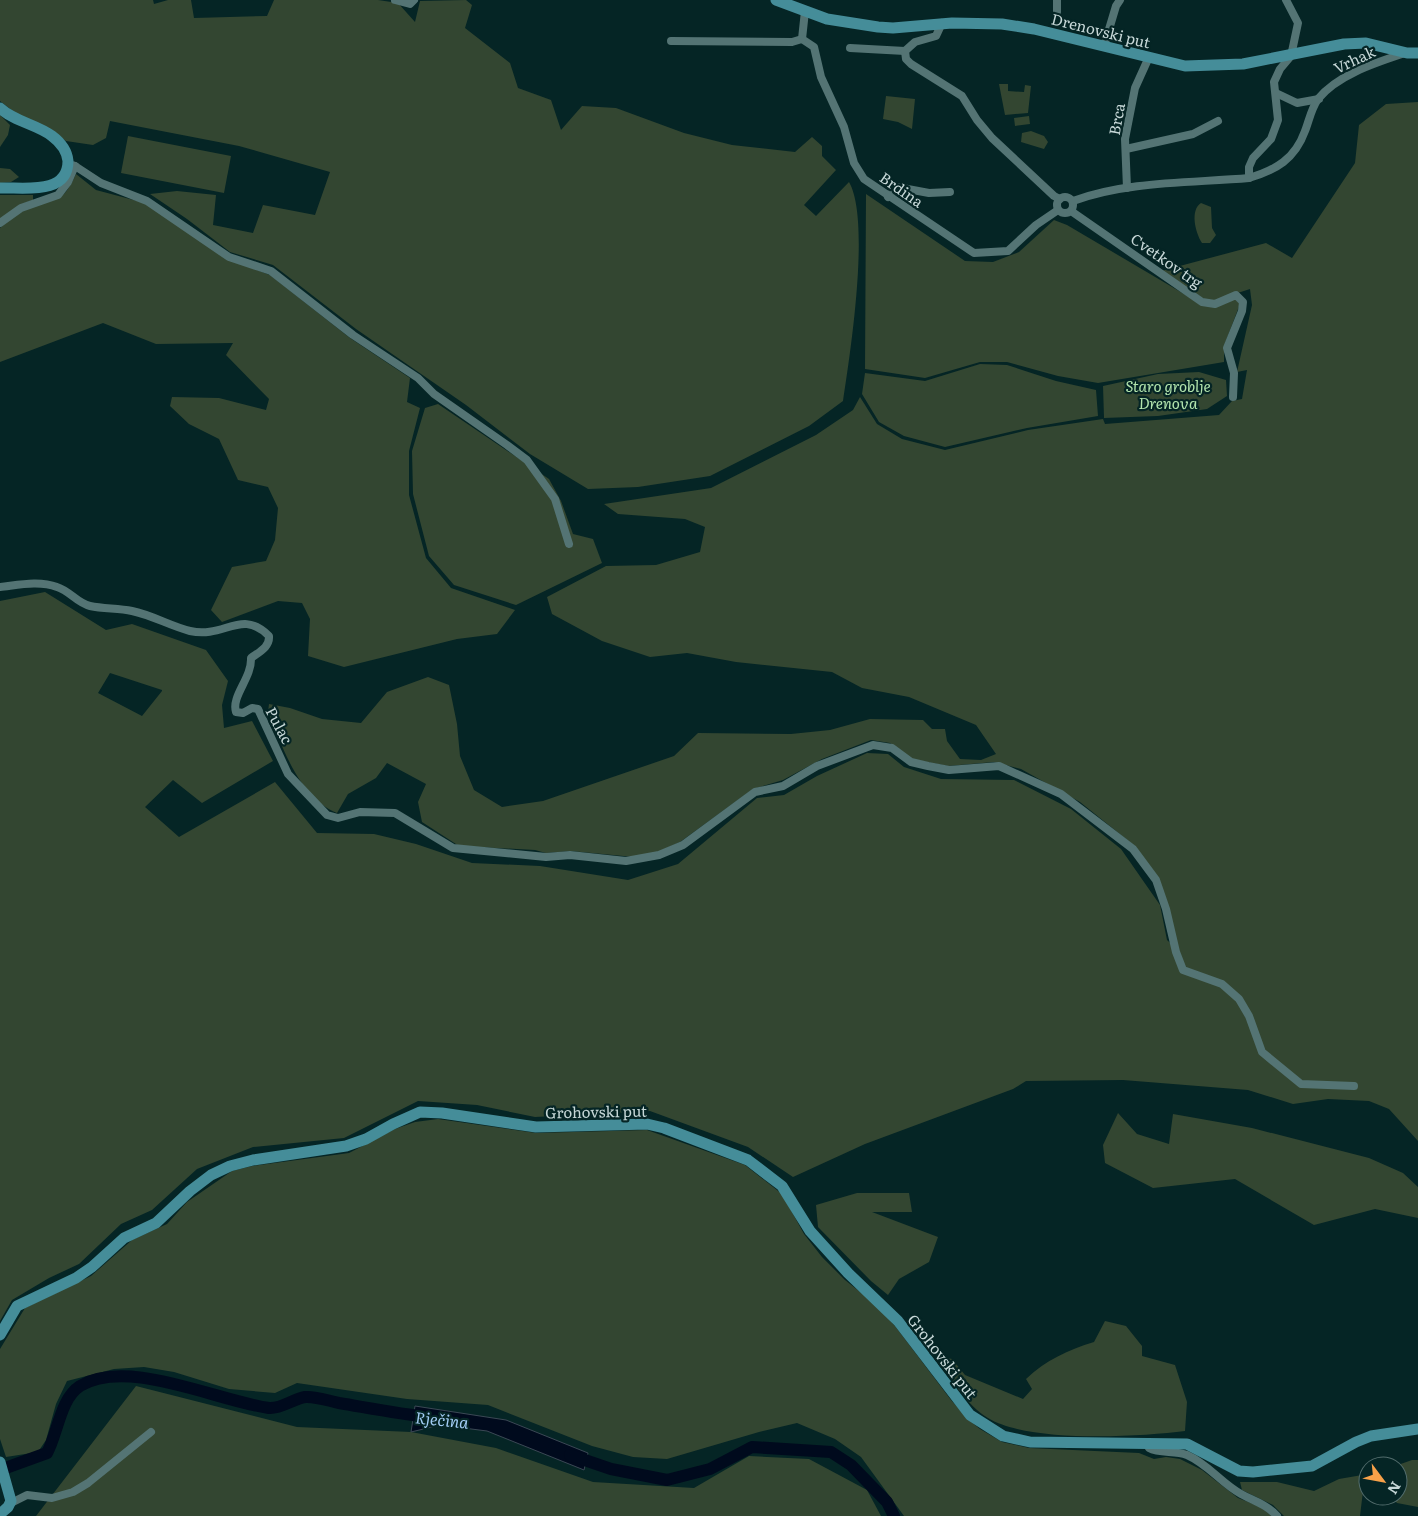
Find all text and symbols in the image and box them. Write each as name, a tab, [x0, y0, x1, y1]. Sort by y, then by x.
street label: Drenovski put	[1049, 7, 1153, 53]
street label: Vrhak	[1329, 39, 1379, 79]
street label: Brca	[1102, 100, 1130, 137]
street label: Brdina	[875, 166, 929, 213]
street label: Cvetkov trg	[1126, 227, 1208, 294]
park label: Staro groblje Drenova	[1125, 374, 1211, 414]
street label: Pulac	[261, 702, 300, 748]
street label: Grohovski put	[545, 1099, 647, 1123]
street label: Grohovski put	[903, 1309, 983, 1403]
water label: Rječina	[414, 1404, 471, 1434]
north arrow	[1358, 1456, 1408, 1506]
text: N	[1383, 1478, 1406, 1499]

